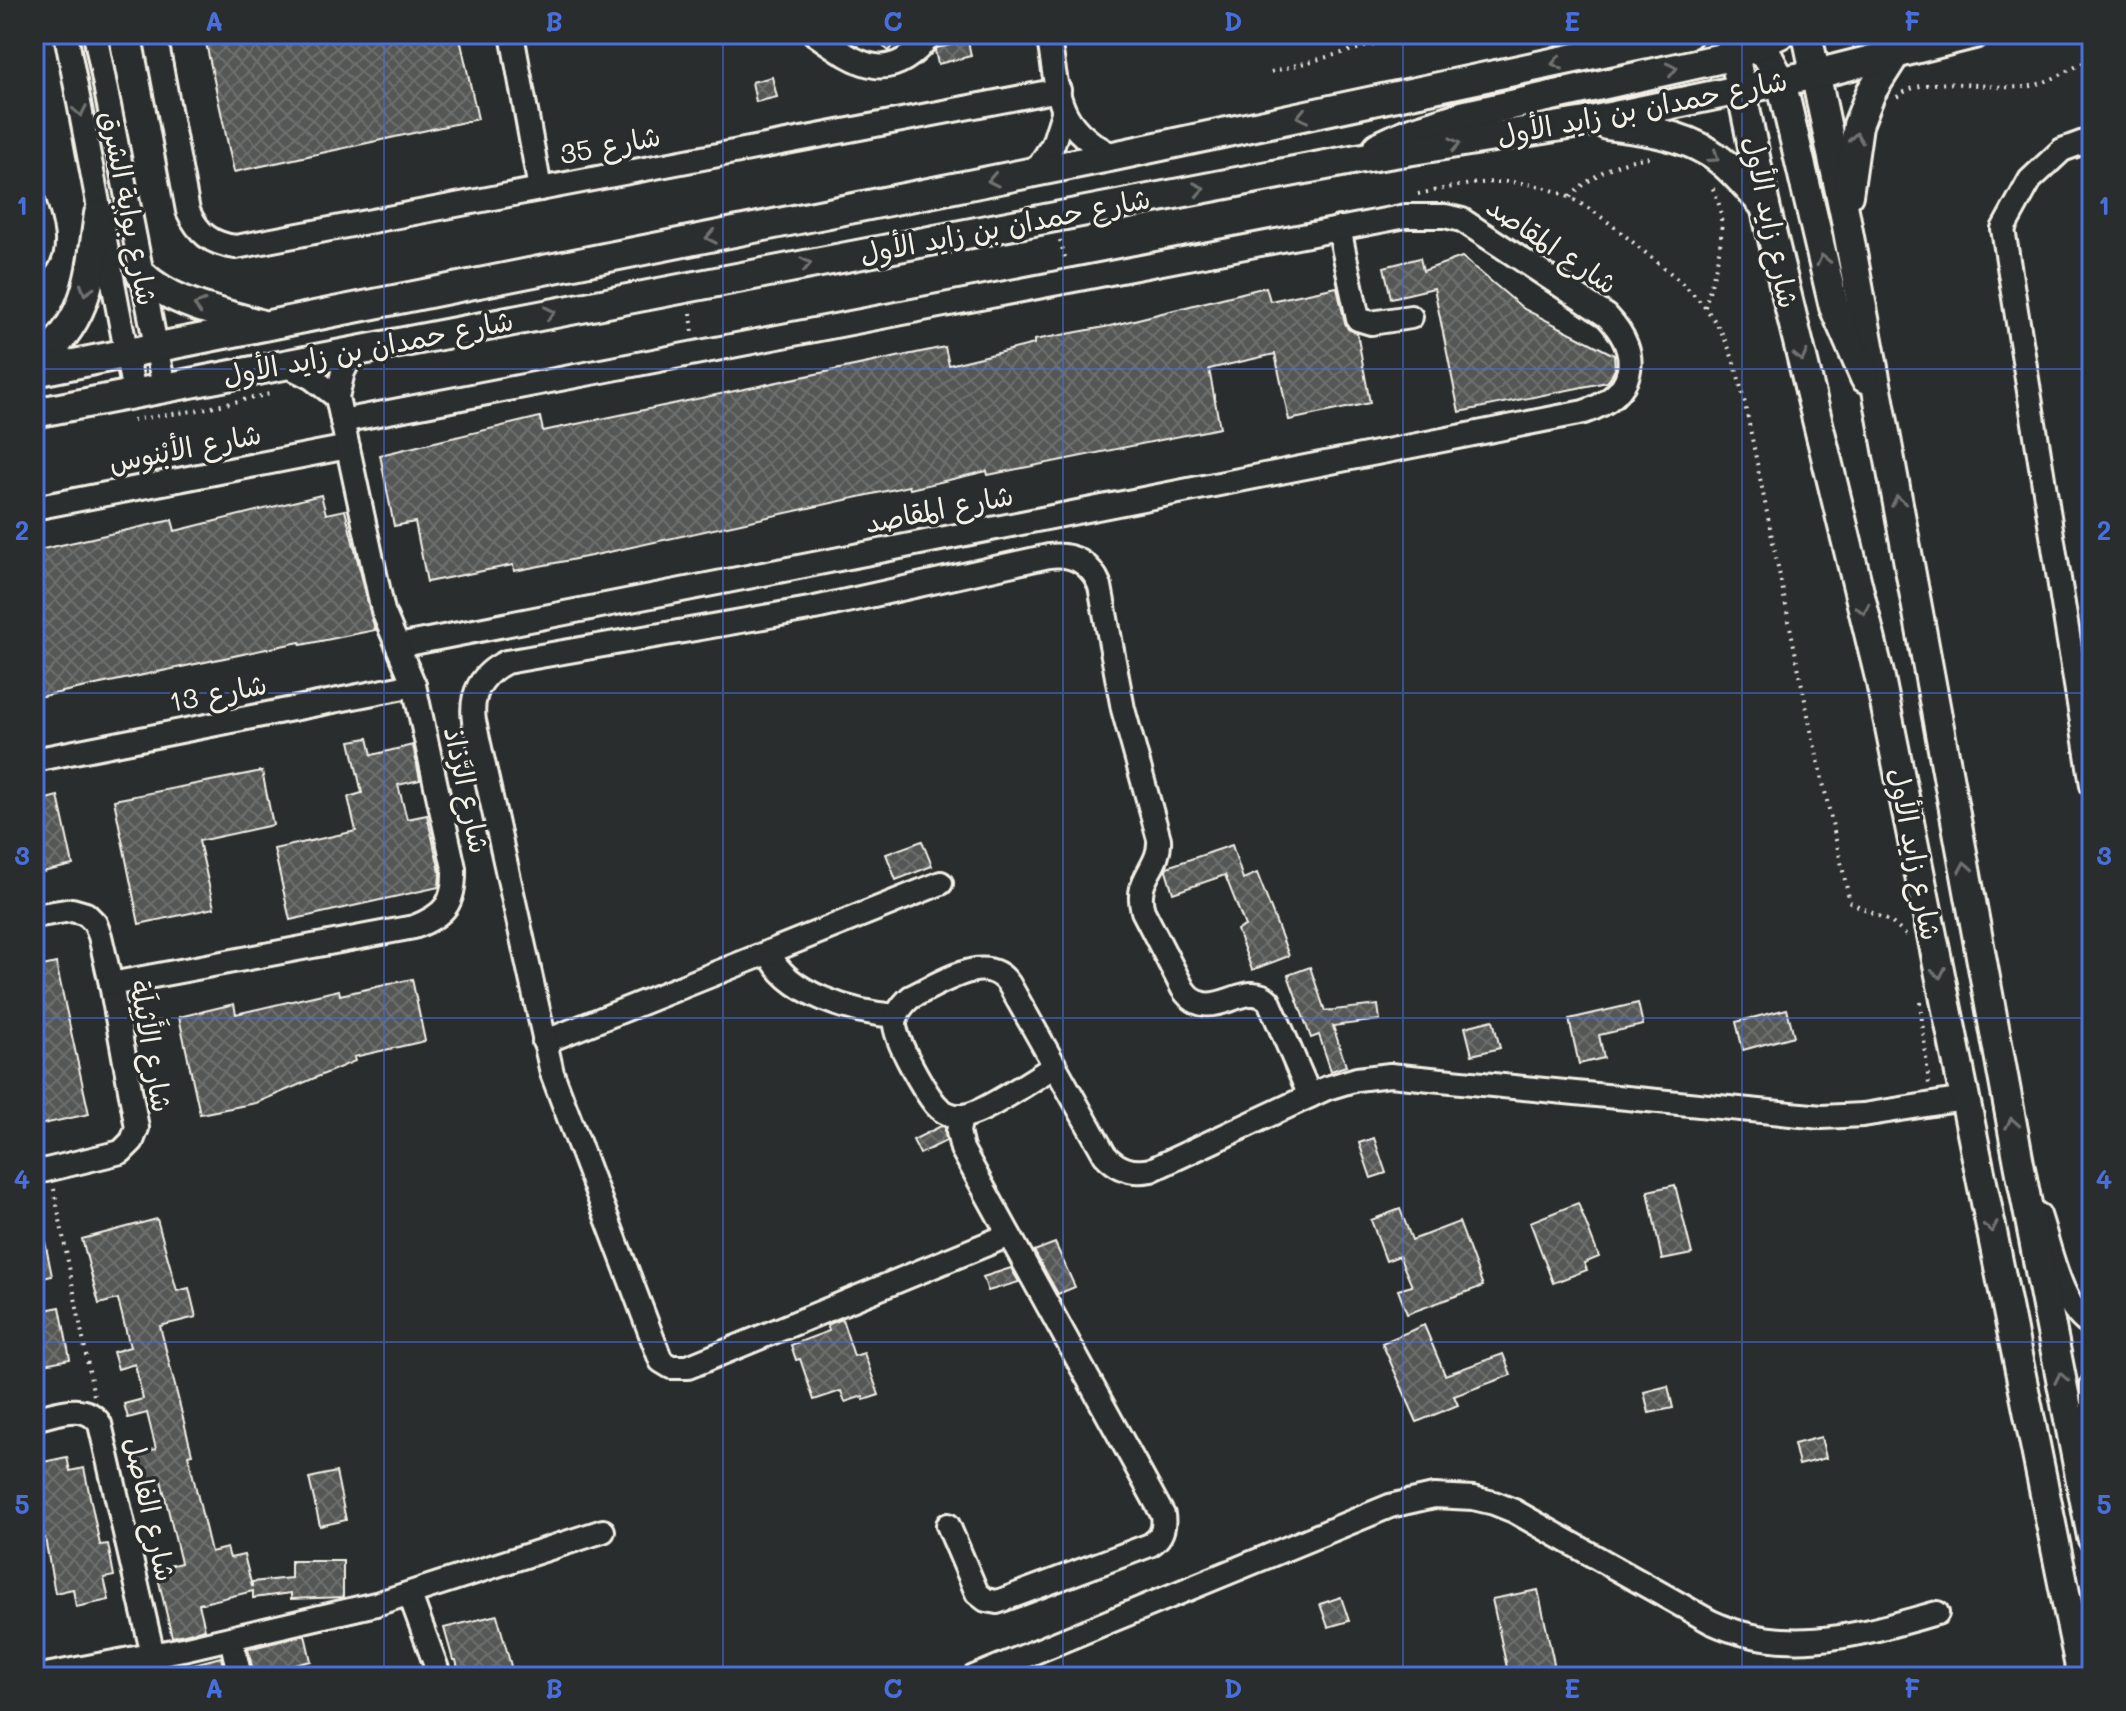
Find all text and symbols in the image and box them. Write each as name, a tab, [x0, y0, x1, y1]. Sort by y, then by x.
text: A	[205, 4, 223, 38]
text: B	[545, 4, 563, 38]
text: C	[883, 4, 903, 38]
text: D	[1224, 4, 1242, 38]
text: E	[1564, 4, 1580, 38]
text: F	[1904, 4, 1920, 38]
one-way arrow	[1551, 54, 1564, 71]
street label: شارع حمدان بن زايد الأول	[1494, 61, 1791, 156]
one-way arrow	[1665, 61, 1679, 78]
one-way arrow	[71, 103, 88, 117]
street label: شارع بوابة الشرق	[91, 107, 167, 309]
one-way arrow	[1296, 107, 1310, 124]
street label: شارع 35	[556, 117, 664, 174]
one-way arrow	[1847, 131, 1864, 145]
street label: شارع زايد الأول	[1733, 132, 1808, 312]
one-way arrow	[1448, 137, 1462, 154]
one-way arrow	[1705, 147, 1719, 162]
one-way arrow	[987, 171, 1000, 188]
street label: شارع حمدان بن زايد الأول	[857, 179, 1154, 274]
one-way arrow	[1192, 182, 1206, 199]
street label: شارع المقاصد	[1478, 187, 1625, 304]
text: 1	[16, 188, 28, 222]
text: 1	[2098, 188, 2110, 222]
one-way arrow	[704, 227, 717, 244]
one-way arrow	[1816, 254, 1833, 268]
one-way arrow	[799, 256, 812, 273]
one-way arrow	[79, 283, 95, 297]
one-way arrow	[193, 299, 207, 315]
street label: شارع حمدان بن زايد الأول	[220, 301, 517, 396]
one-way arrow	[544, 305, 557, 322]
one-way arrow	[1792, 349, 1809, 362]
street label: شارع الأبْنوس	[106, 415, 265, 482]
street label: شارع المقاصد	[861, 476, 1017, 543]
one-way arrow	[1890, 494, 1907, 508]
text: 2	[15, 513, 29, 547]
text: 2	[2097, 513, 2111, 547]
one-way arrow	[1854, 601, 1871, 615]
street label: شارع 13	[166, 665, 270, 722]
street label: شارع الرَّذاذ	[434, 723, 499, 857]
street label: شارع زايد الأول	[1879, 764, 1950, 944]
text: 3	[14, 838, 30, 872]
text: 3	[2096, 838, 2112, 872]
one-way arrow	[1957, 860, 1974, 874]
one-way arrow	[1930, 965, 1947, 979]
street label: شارع الأَثِيلَة	[120, 976, 186, 1115]
one-way arrow	[2004, 1116, 2021, 1130]
text: 4	[14, 1162, 30, 1196]
text: 4	[2096, 1162, 2112, 1196]
one-way arrow	[1982, 1220, 1999, 1234]
one-way arrow	[2053, 1372, 2070, 1385]
street label: شارع الفاصل	[114, 1433, 185, 1585]
text: 5	[14, 1487, 30, 1521]
text: 5	[2096, 1487, 2112, 1521]
text: A	[205, 1671, 223, 1705]
text: B	[545, 1671, 563, 1705]
text: C	[883, 1671, 903, 1705]
text: D	[1224, 1671, 1242, 1705]
text: E	[1564, 1671, 1580, 1705]
text: F	[1904, 1671, 1920, 1705]

